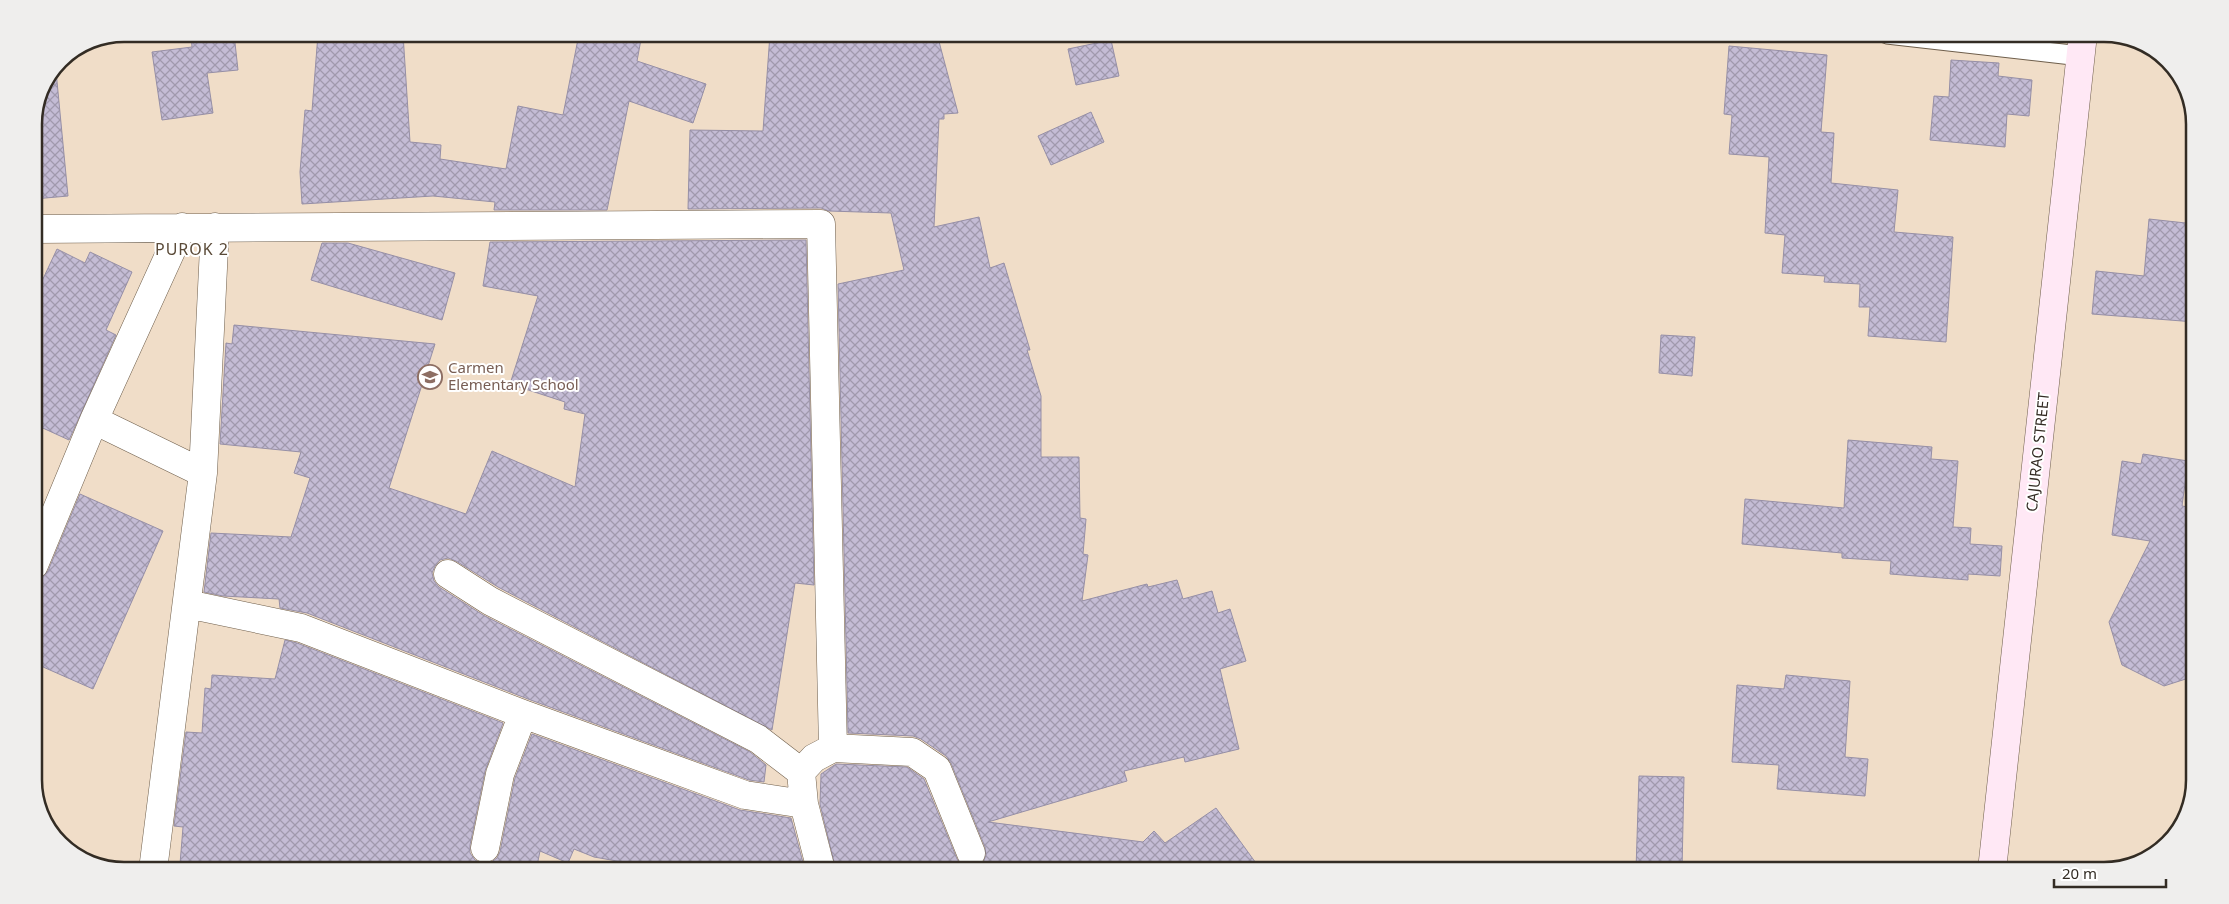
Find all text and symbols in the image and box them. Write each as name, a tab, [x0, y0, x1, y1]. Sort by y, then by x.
district label: PUROK 2	[155, 238, 229, 260]
place label: Carmen Elementary School	[448, 357, 579, 394]
school or university icon: Carmen Elementary School	[417, 364, 443, 390]
street label: CAJURAO STREET	[2021, 391, 2053, 513]
scale bar	[2054, 856, 2166, 888]
text: 20 m	[2062, 863, 2097, 883]

